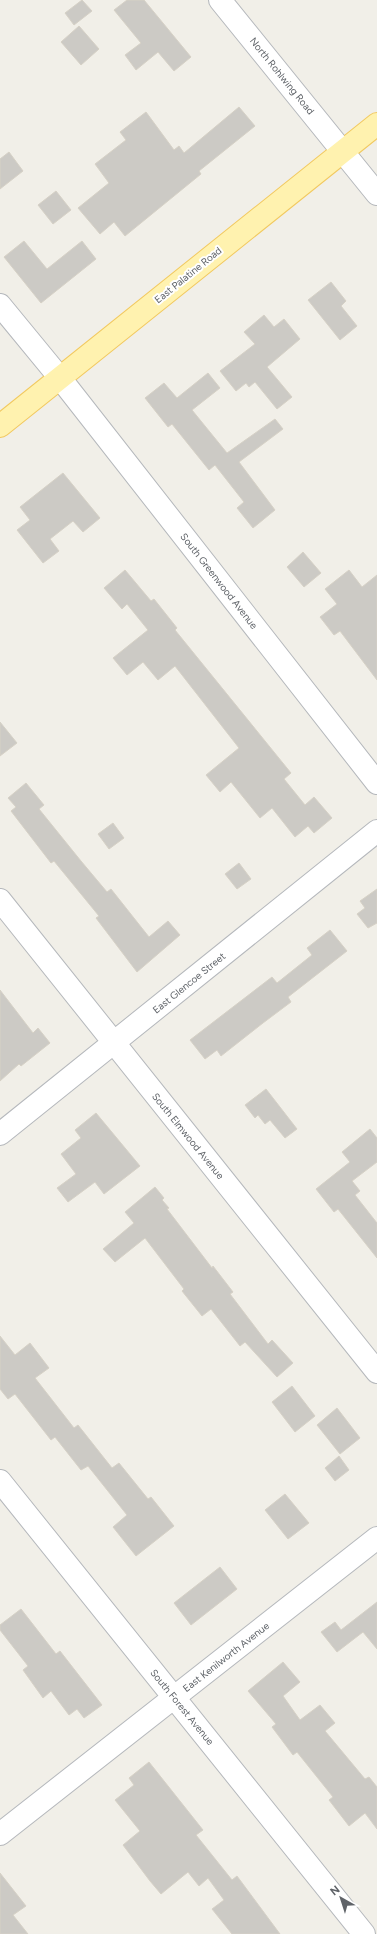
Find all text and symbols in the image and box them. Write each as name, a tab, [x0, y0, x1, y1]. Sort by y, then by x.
street label: North Rohlwing Road	[247, 35, 317, 117]
street label: East Palatine Road	[152, 244, 224, 306]
street label: South Greenwood Avenue	[177, 530, 261, 632]
street label: East Glencoe Street	[150, 950, 228, 1016]
street label: South Elmwood Avenue	[149, 1090, 227, 1182]
street label: East Kenilworth Avenue	[180, 1619, 272, 1695]
street label: South Forest Avenue	[147, 1666, 217, 1748]
north arrow	[321, 1878, 361, 1918]
text: N	[328, 1883, 342, 1898]

